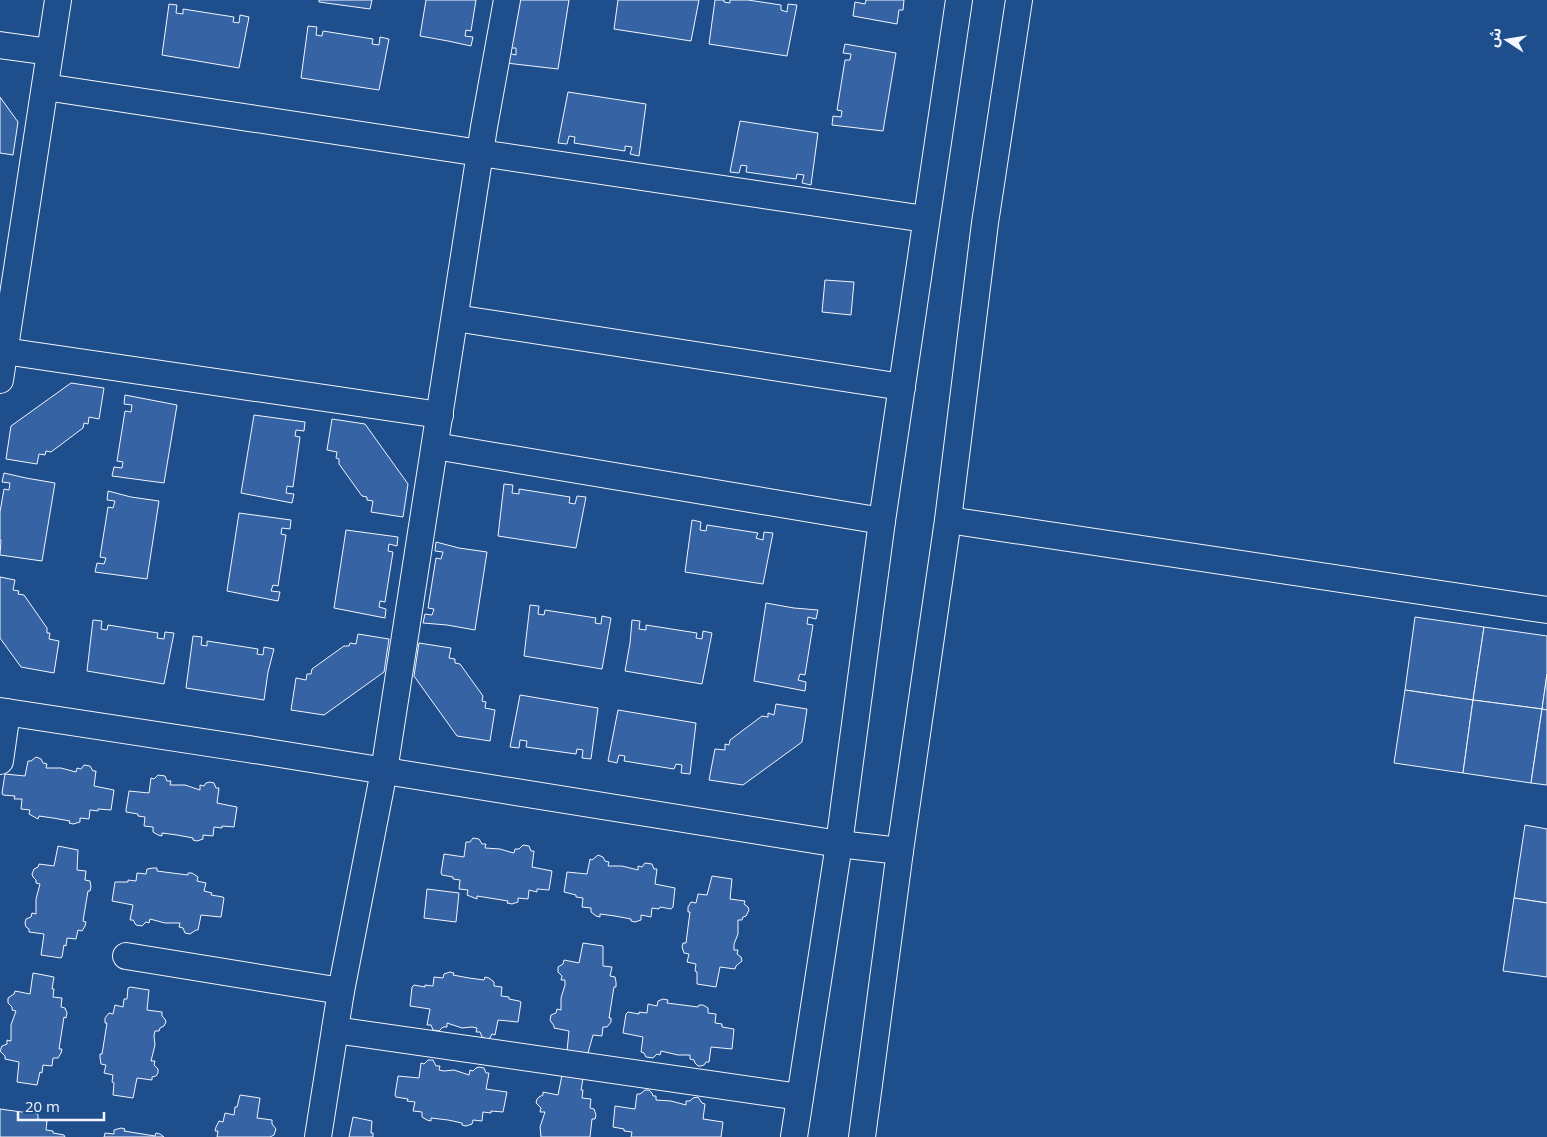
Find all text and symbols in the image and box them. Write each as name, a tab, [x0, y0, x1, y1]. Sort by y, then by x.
north arrow	[1482, 15, 1532, 65]
text: ش	[1483, 26, 1505, 49]
scale bar	[18, 1090, 104, 1122]
text: 20 m	[25, 1096, 60, 1116]

